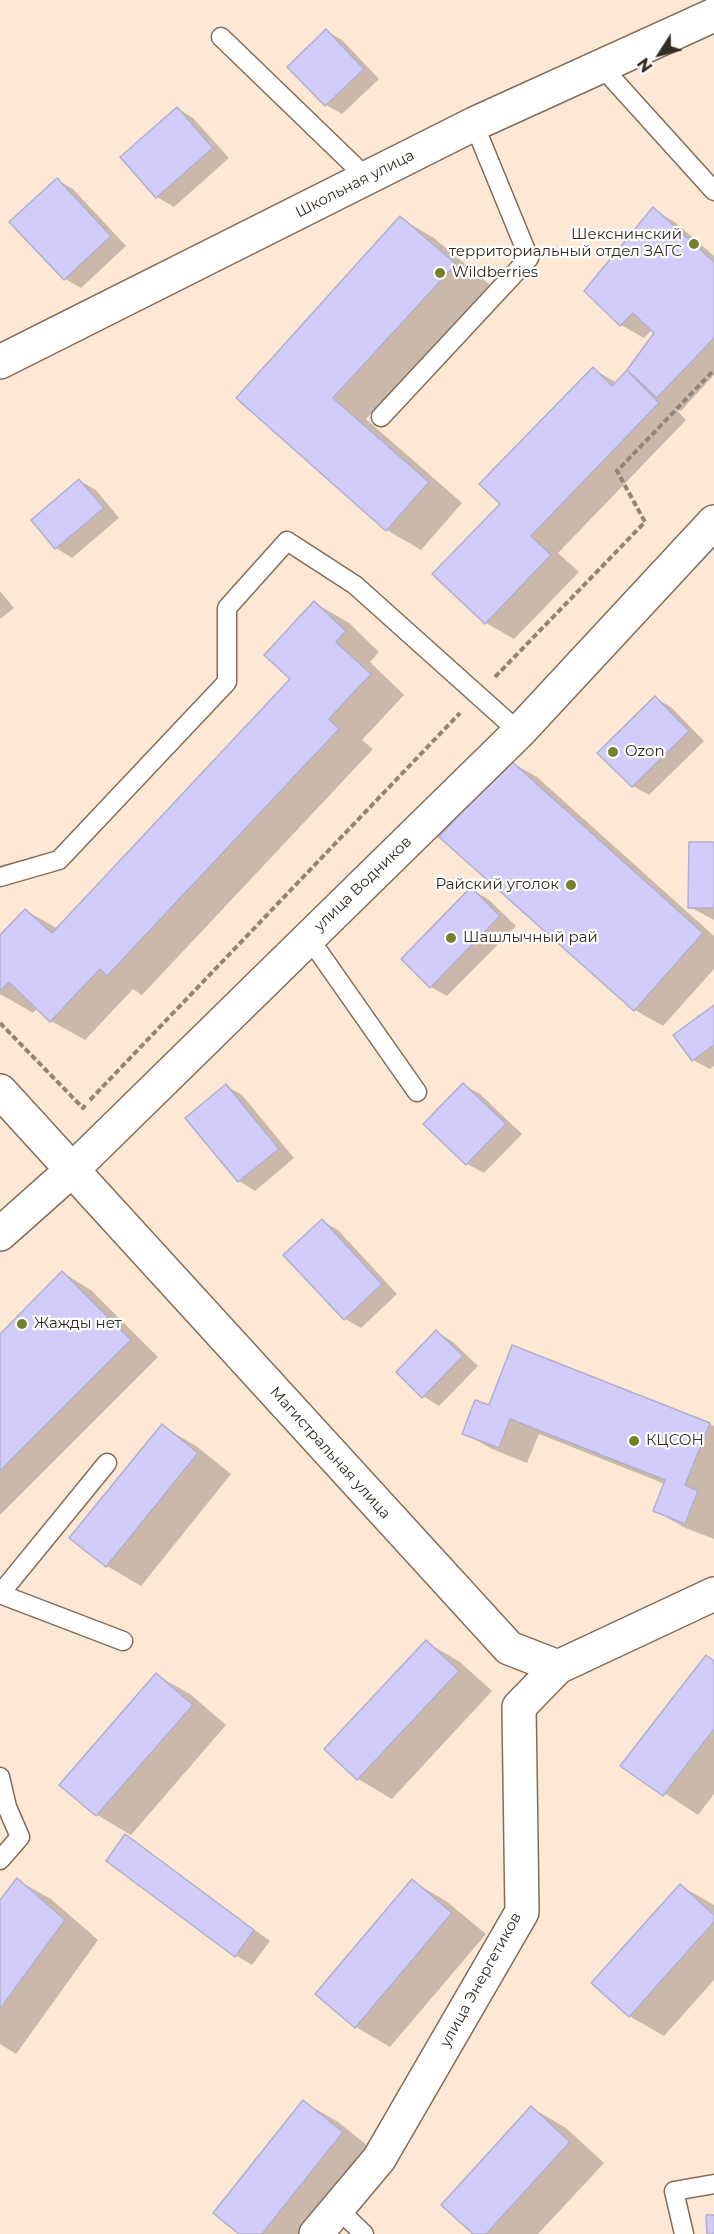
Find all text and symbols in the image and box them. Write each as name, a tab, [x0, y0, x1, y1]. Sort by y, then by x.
north arrow	[630, 24, 690, 84]
text: N	[634, 54, 657, 76]
street label: Школьная улица	[293, 146, 417, 222]
place label: Шекснинский территориальный отдел ЗАГС	[449, 226, 682, 261]
marker: Шекснинский территориальный отдел ЗАГС	[687, 237, 701, 251]
place label: Wildberries	[452, 264, 538, 282]
marker: Wildberries	[433, 266, 447, 280]
place label: Ozon	[625, 743, 665, 761]
marker: Ozon	[606, 745, 620, 759]
street label: улица Водников	[310, 833, 416, 935]
place label: Райский уголок	[435, 876, 559, 894]
marker: Райский уголок	[564, 878, 578, 892]
place label: Шашлычный рай	[463, 929, 598, 947]
marker: Шашлычный рай	[444, 931, 458, 945]
place label: Жажды нет	[34, 1315, 122, 1333]
marker: Жажды нет	[15, 1317, 29, 1331]
street label: Магистральная улица	[266, 1383, 394, 1523]
place label: КЦСОН	[646, 1432, 704, 1450]
marker: КЦСОН	[627, 1434, 641, 1448]
street label: улица Энергетиков	[436, 1909, 526, 2051]

